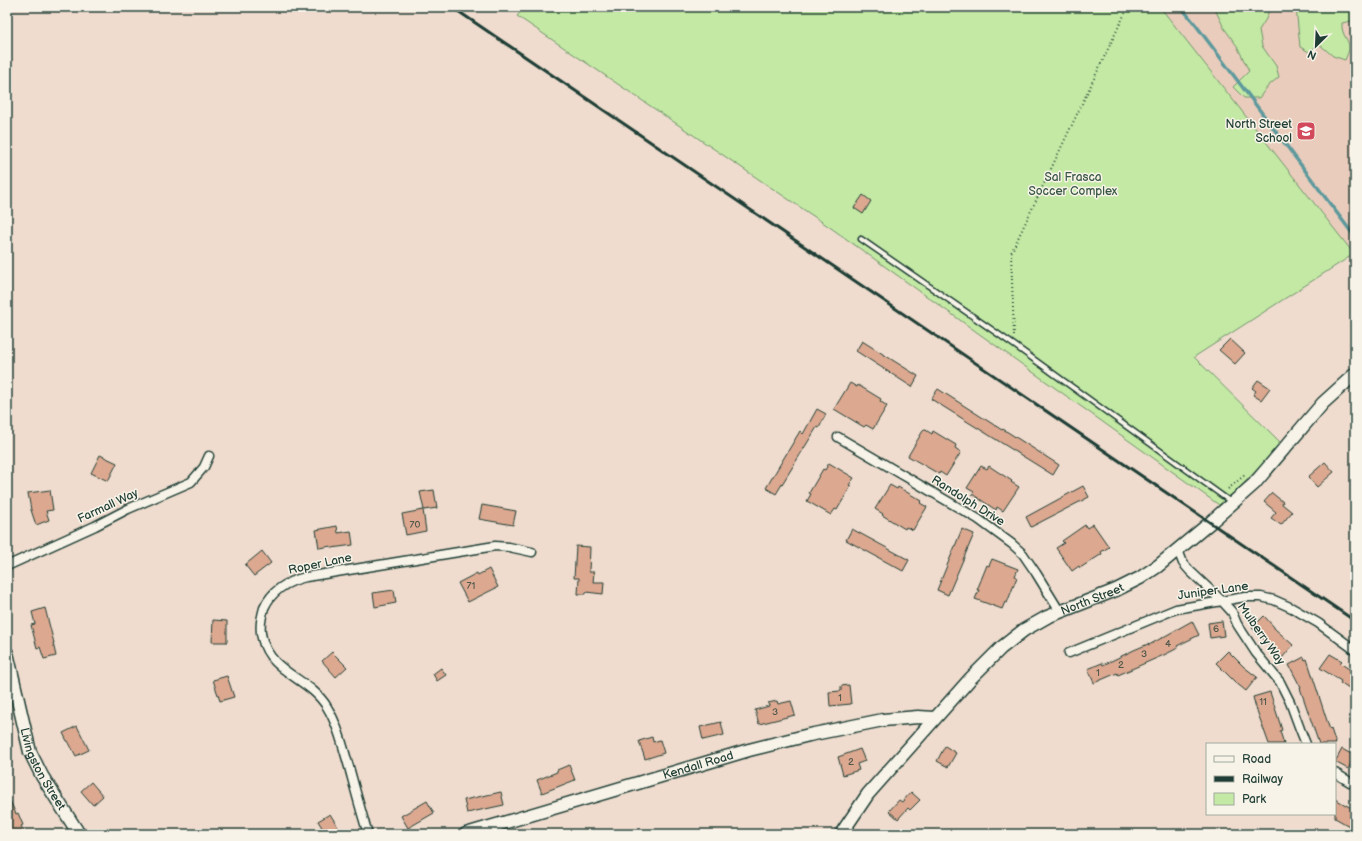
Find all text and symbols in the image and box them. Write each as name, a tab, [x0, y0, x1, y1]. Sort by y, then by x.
north arrow	[1296, 26, 1336, 66]
text: N	[1306, 47, 1319, 62]
place label: North Street School	[1225, 117, 1292, 146]
school or university icon: North Street School	[1295, 120, 1317, 142]
park label: Sal Frasca Soccer Complex	[1029, 170, 1118, 199]
street label: Randolph Drive	[929, 473, 1007, 529]
street label: Farmall Way	[75, 485, 141, 527]
house number: 70	[410, 519, 421, 531]
street label: Roper Lane	[287, 550, 353, 578]
street label: Juniper Lane	[1177, 579, 1249, 603]
house number: 71	[467, 580, 476, 592]
street label: North Street	[1058, 580, 1127, 618]
street label: Mulberry Way	[1234, 600, 1288, 669]
house number: 6	[1213, 623, 1219, 635]
house number: 4	[1165, 638, 1171, 650]
house number: 3	[1141, 648, 1147, 660]
house number: 2	[1118, 659, 1124, 671]
house number: 1	[1096, 667, 1100, 679]
house number: 1	[838, 692, 842, 704]
house number: 11	[1259, 696, 1267, 708]
house number: 3	[772, 706, 778, 718]
street label: Livingston Street	[17, 726, 69, 813]
legend	[1206, 743, 1336, 815]
street label: Kendall Road	[661, 748, 735, 783]
text: Road	[1242, 752, 1271, 767]
house number: 2	[848, 756, 854, 768]
text: Railway	[1242, 772, 1284, 787]
text: Park	[1242, 792, 1266, 807]

